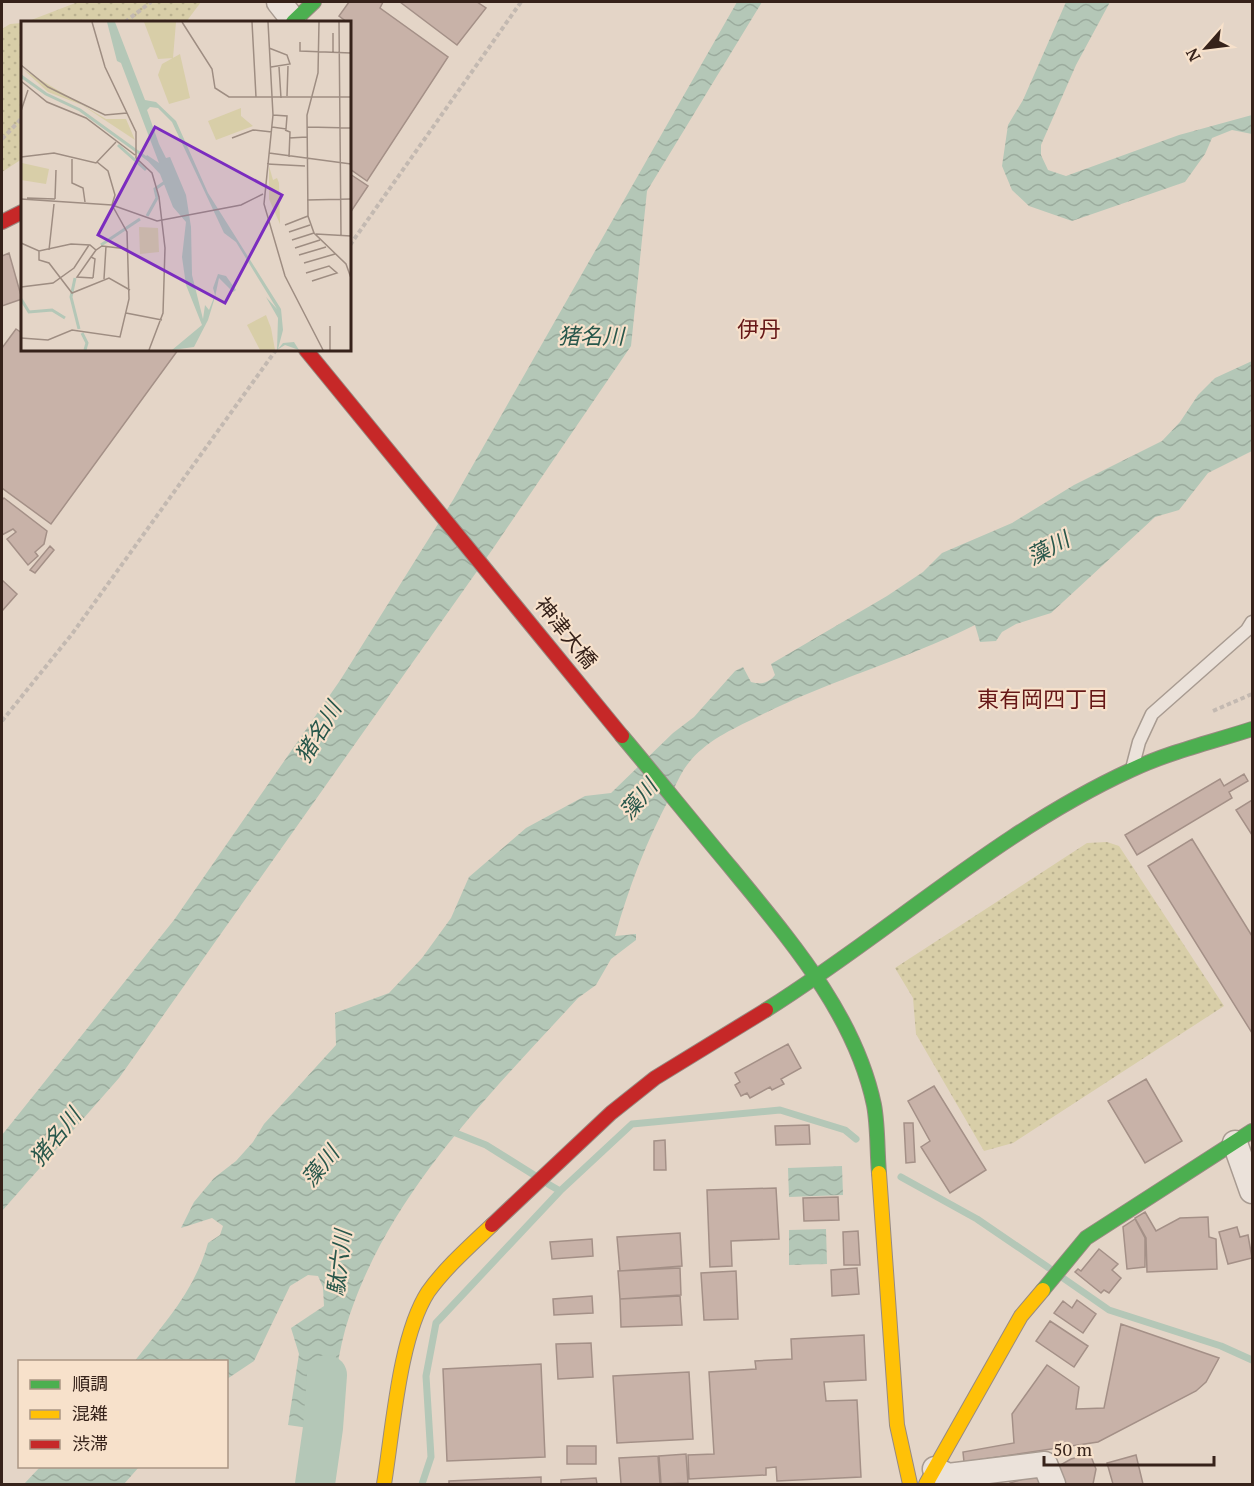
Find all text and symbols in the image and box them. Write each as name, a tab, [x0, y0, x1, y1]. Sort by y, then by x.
north arrow	[1176, 18, 1236, 78]
inset map	[21, 21, 351, 351]
text: N	[1180, 45, 1205, 66]
district label: 伊丹	[737, 314, 781, 343]
water label: 猪名川	[558, 321, 626, 350]
water label: 藻川	[1022, 523, 1076, 571]
street label: 神津大橋	[529, 591, 604, 674]
district label: 東有岡四丁目	[977, 684, 1109, 713]
water label: 猪名川	[288, 694, 348, 768]
water label: 藻川	[612, 771, 664, 825]
water label: 猪名川	[23, 1100, 88, 1171]
water label: 藻川	[294, 1138, 346, 1192]
water label: 駄六川	[320, 1226, 357, 1297]
legend	[18, 1360, 228, 1468]
text: 順調	[72, 1371, 108, 1395]
text: 混雑	[72, 1401, 108, 1425]
scale bar	[1044, 1429, 1214, 1467]
text: 渋滞	[72, 1431, 108, 1455]
text: 50 m	[1053, 1437, 1093, 1461]

